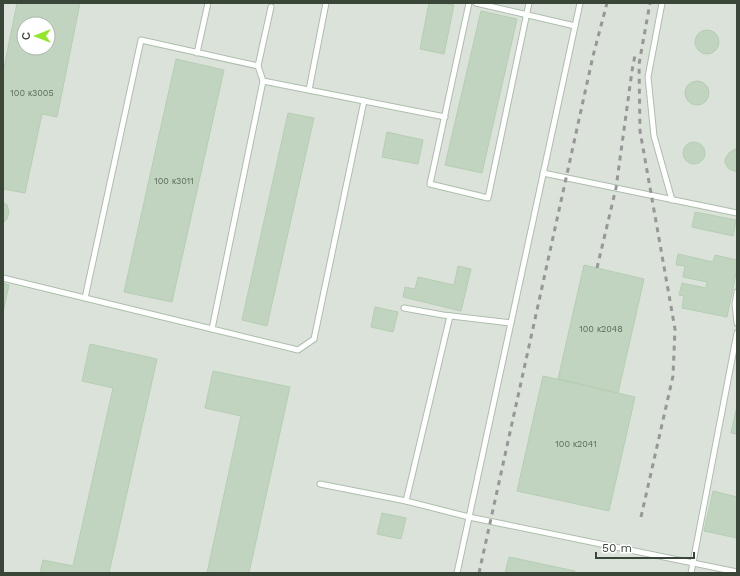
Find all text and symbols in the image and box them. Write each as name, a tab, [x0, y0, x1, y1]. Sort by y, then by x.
north arrow	[16, 16, 56, 56]
text: С	[20, 32, 33, 40]
house number: 100 к3005	[10, 88, 54, 98]
house number: 100 к3011	[154, 176, 194, 186]
house number: 100 к2048	[579, 324, 623, 334]
house number: 100 к2041	[555, 439, 597, 449]
scale bar	[596, 534, 694, 560]
text: 50 m	[602, 541, 632, 555]

